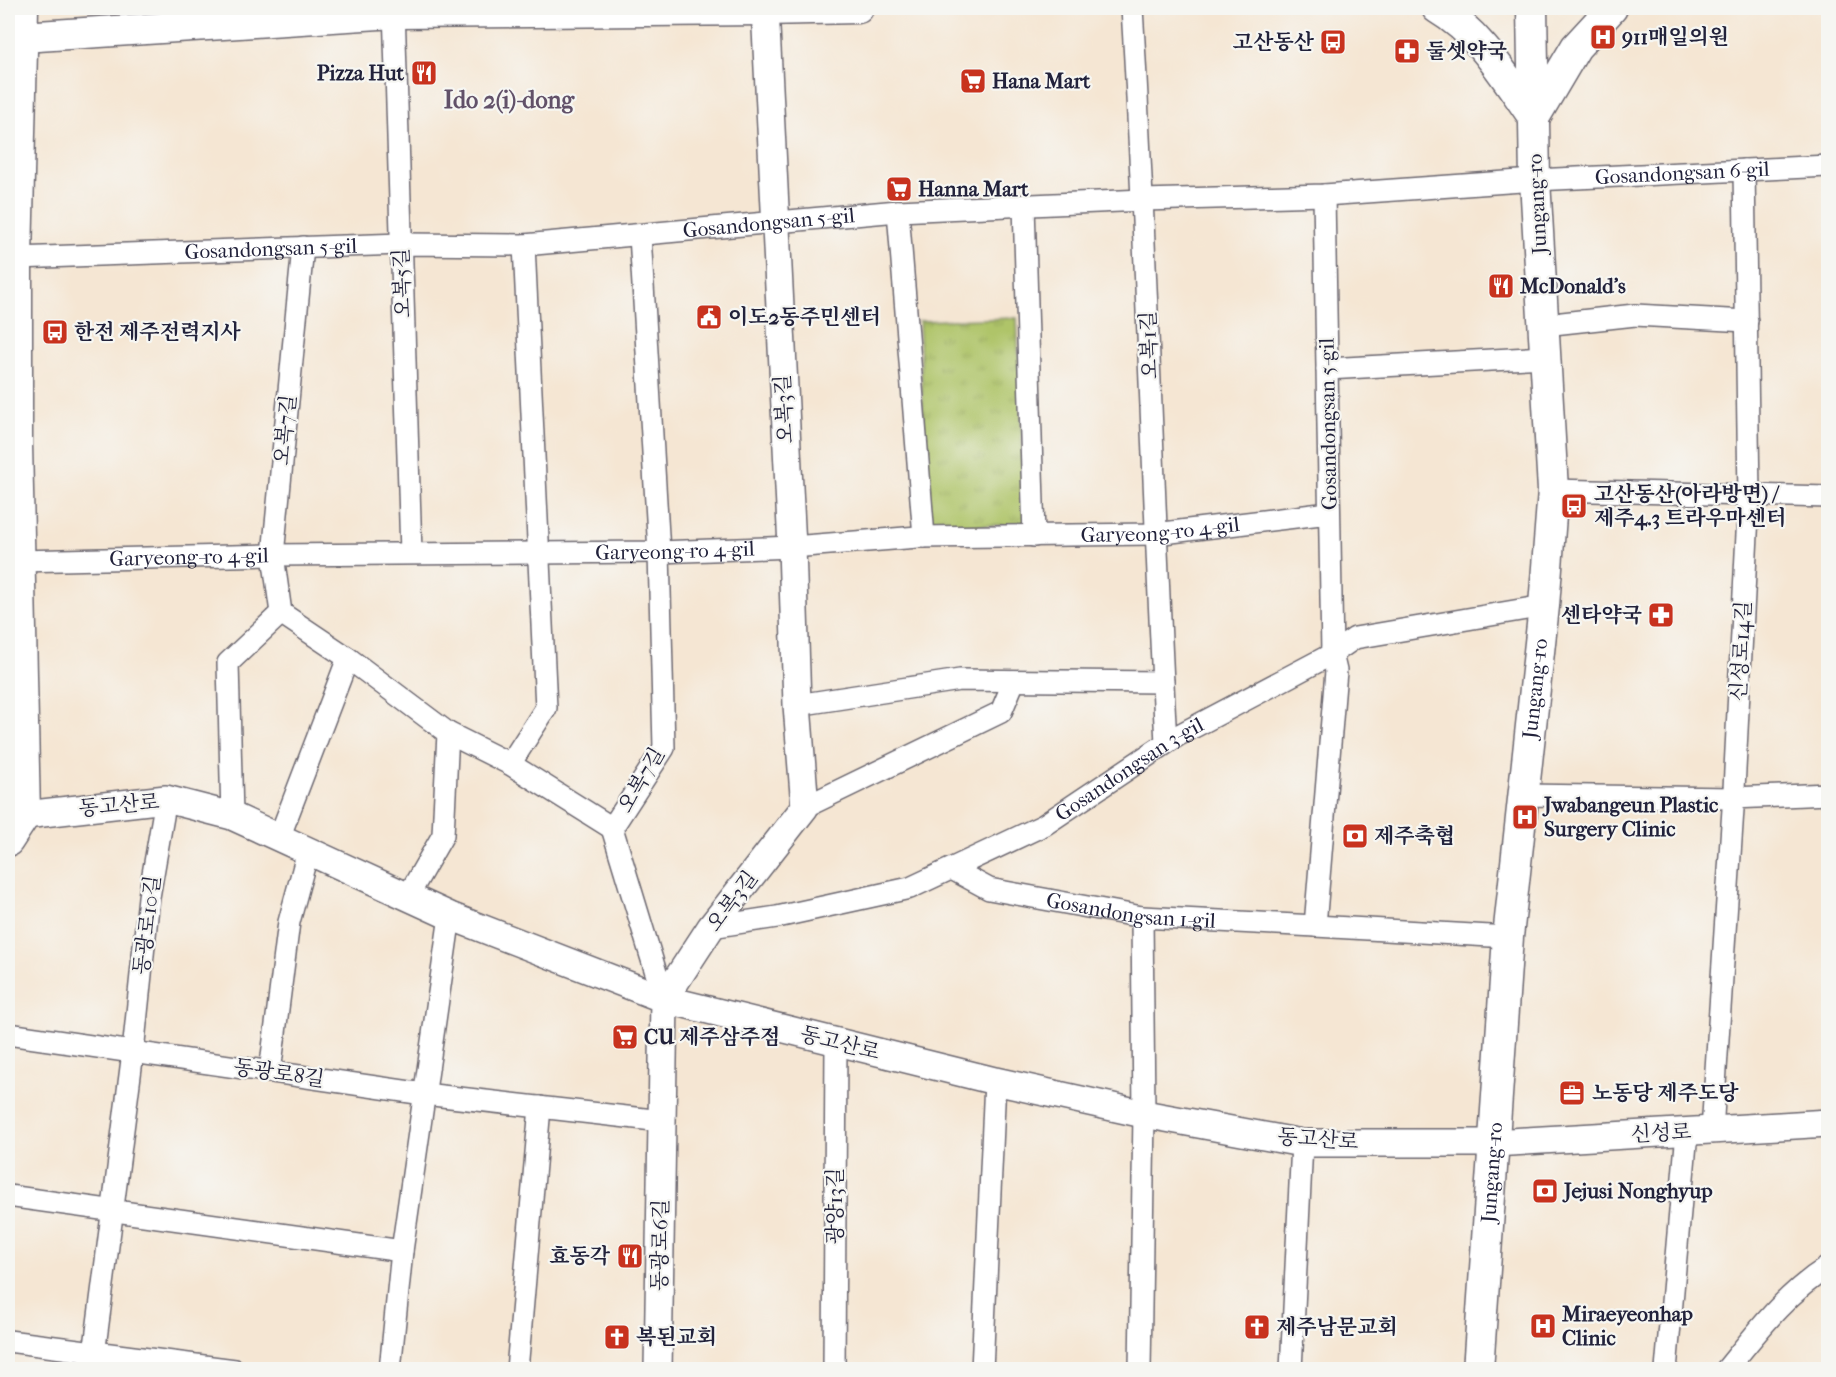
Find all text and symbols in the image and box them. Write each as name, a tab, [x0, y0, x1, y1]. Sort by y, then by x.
hospital icon: 911매일의원	[1588, 22, 1618, 52]
place label: 911매일의원	[1621, 25, 1729, 49]
bus stop icon: 고산동산	[1318, 27, 1348, 57]
place label: 고산동산	[1233, 30, 1315, 54]
pharmacy icon: 둘셋약국	[1392, 36, 1422, 66]
place label: 둘셋약국	[1426, 39, 1507, 63]
restaurant icon: Pizza Hut	[409, 58, 439, 88]
place label: Pizza Hut	[317, 61, 404, 85]
supermarket icon: Hana Mart	[958, 66, 988, 96]
place label: Hana Mart	[992, 69, 1091, 93]
district label: Ido 2(i)-dong	[444, 86, 575, 114]
street label: Jungang-ro	[1522, 153, 1552, 257]
street label: Gosandongsan 6-gil	[1594, 157, 1770, 189]
supermarket icon: Hanna Mart	[884, 174, 914, 204]
place label: Hanna Mart	[918, 177, 1029, 201]
street label: Gosandongsan 5-gil	[682, 203, 856, 243]
street label: Gosandongsan 5-gil	[184, 234, 358, 264]
street label: 오복5길	[389, 248, 415, 318]
restaurant icon: McDonald's	[1486, 271, 1516, 301]
place label: McDonald's	[1519, 274, 1626, 298]
public building icon: 이도2동주민센터	[694, 302, 724, 332]
place label: 이도2동주민센터	[728, 305, 881, 329]
street label: 오복1길	[1136, 310, 1162, 380]
bus stop icon: 한전 제주전력지사	[40, 317, 70, 347]
place label: 한전 제주전력지사	[74, 320, 242, 344]
street label: Gosandongsan 5-gil	[1314, 337, 1342, 510]
street label: 오복3길	[770, 374, 798, 444]
street label: 오복7길	[269, 393, 301, 467]
place label: 고산동산(아라방면) / 제주4.3 트라우마센터	[1594, 482, 1786, 531]
bus stop icon: 고산동산(아라방면) / 제주4.3 트라우마센터	[1559, 491, 1589, 521]
street label: Garyeong-ro 4-gil	[1081, 512, 1241, 547]
street label: Garyeong-ro 4-gil	[595, 536, 755, 564]
street label: Garyeong-ro 4-gil	[109, 543, 269, 571]
pharmacy icon: 센타약국	[1646, 600, 1676, 630]
street label: 신성로14길	[1726, 600, 1756, 702]
place label: 센타약국	[1561, 603, 1642, 627]
street label: Jungang-ro	[1517, 637, 1552, 742]
street label: Gosandongsan 3-gil	[1051, 712, 1208, 826]
street label: 오복7길	[613, 743, 669, 817]
street label: 동고산로	[78, 790, 160, 820]
place label: Jwabangeun Plastic Surgery Clinic	[1542, 793, 1718, 841]
hospital icon: Jwabangeun Plastic Surgery Clinic	[1510, 802, 1540, 832]
bank icon: 제주축협	[1340, 821, 1370, 851]
place label: 제주축협	[1374, 824, 1455, 848]
street label: 오복3길	[702, 866, 762, 936]
street label: 동광로10길	[129, 874, 165, 976]
street label: Gosandongsan 1-gil	[1044, 888, 1217, 933]
supermarket icon: CU 제주삼주점	[610, 1022, 640, 1052]
street label: 동고산로	[798, 1022, 882, 1064]
place label: CU 제주삼주점	[644, 1025, 780, 1049]
street label: 동광로8길	[232, 1055, 326, 1091]
office icon: 노동당 제주도당	[1557, 1078, 1587, 1108]
place label: 노동당 제주도당	[1592, 1081, 1739, 1105]
street label: 신성로	[1630, 1119, 1692, 1147]
street label: Jungang-ro	[1476, 1121, 1507, 1226]
street label: 동고산로	[1277, 1124, 1359, 1154]
street label: 광양13길	[823, 1168, 847, 1244]
bank icon: Jejusi Nonghyup	[1530, 1176, 1560, 1206]
place label: Jejusi Nonghyup	[1562, 1179, 1713, 1203]
street label: 동광로6길	[647, 1199, 673, 1291]
restaurant icon: 효동각	[615, 1241, 645, 1271]
place label: 효동각	[549, 1244, 611, 1268]
place label: Miraeyeonhap Clinic	[1561, 1302, 1693, 1350]
hospital icon: Miraeyeonhap Clinic	[1528, 1311, 1558, 1341]
church icon: 제주남문교회	[1242, 1312, 1272, 1342]
place label: 제주남문교회	[1276, 1315, 1398, 1339]
church icon: 복된교회	[602, 1322, 632, 1352]
place label: 복된교회	[636, 1325, 717, 1349]

